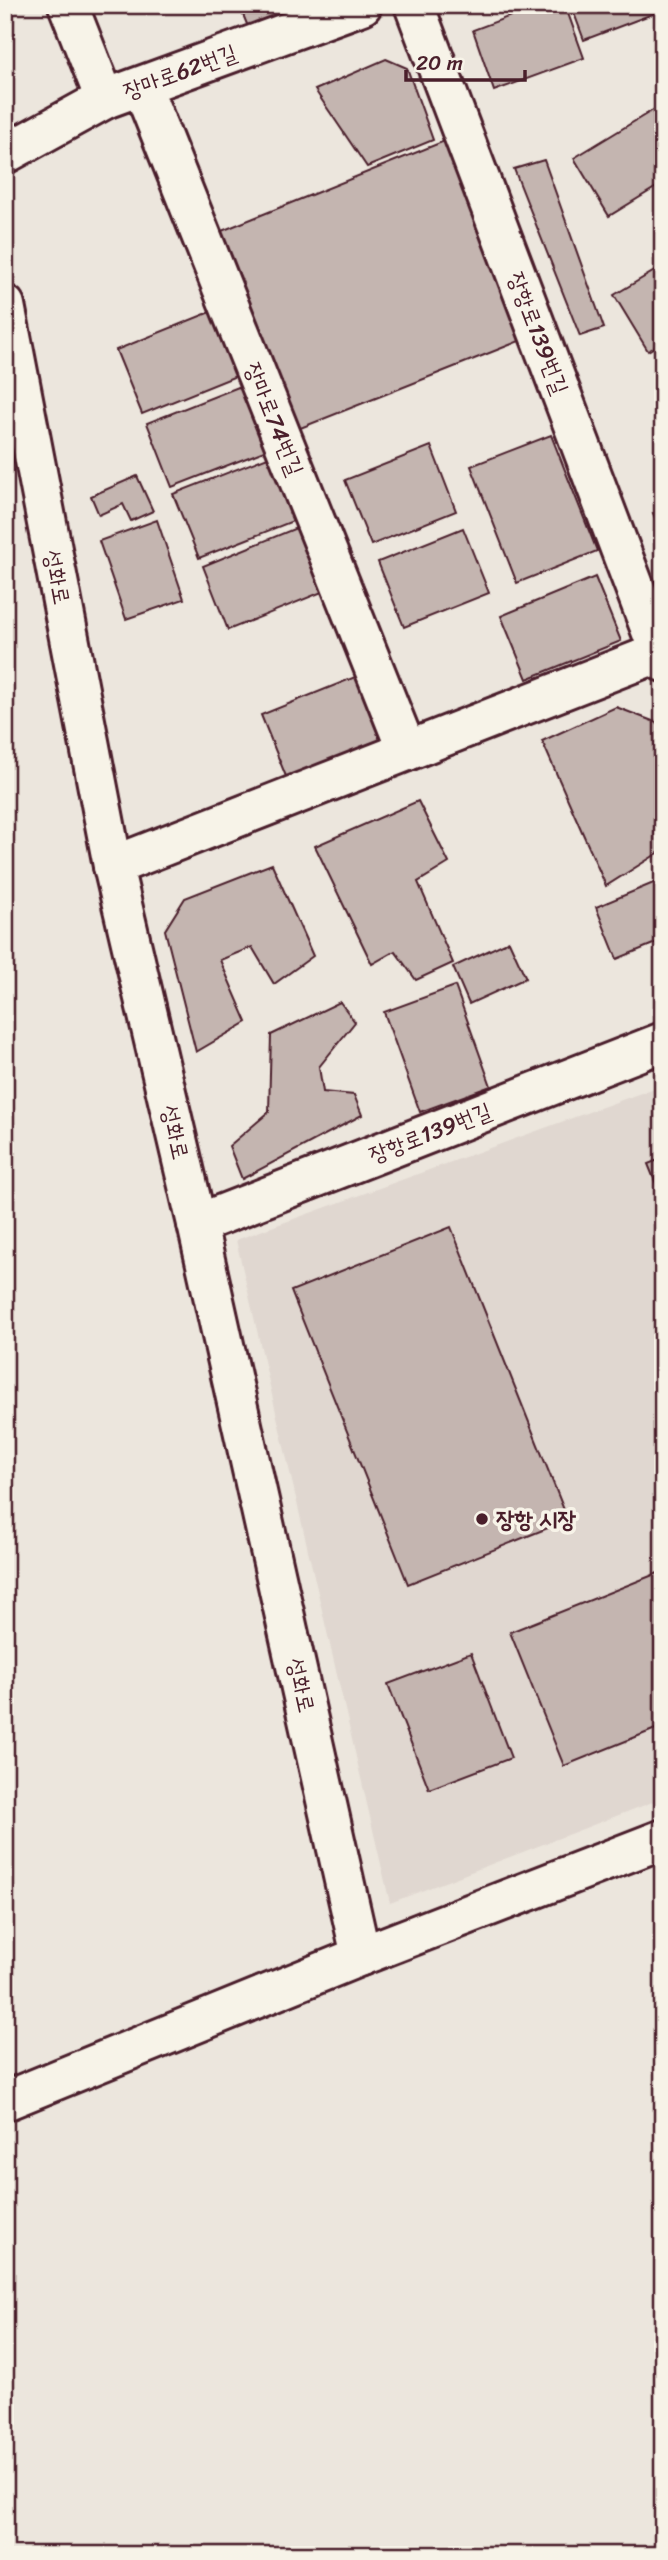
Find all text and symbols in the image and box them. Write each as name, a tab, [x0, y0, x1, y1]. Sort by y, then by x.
street label: 장마로62번길	[117, 32, 243, 112]
scale bar	[406, 38, 524, 82]
text: 20 m	[416, 44, 463, 82]
street label: 장항로139번길	[496, 265, 580, 401]
street label: 장마로74번길	[233, 356, 315, 482]
street label: 성화로	[32, 546, 82, 608]
street label: 장항로139번길	[362, 1091, 498, 1175]
street label: 성화로	[149, 1100, 201, 1164]
place label: 장항 시장	[496, 1499, 577, 1540]
marker: 장항 시장	[474, 1511, 490, 1527]
street label: 성화로	[275, 1653, 327, 1717]

